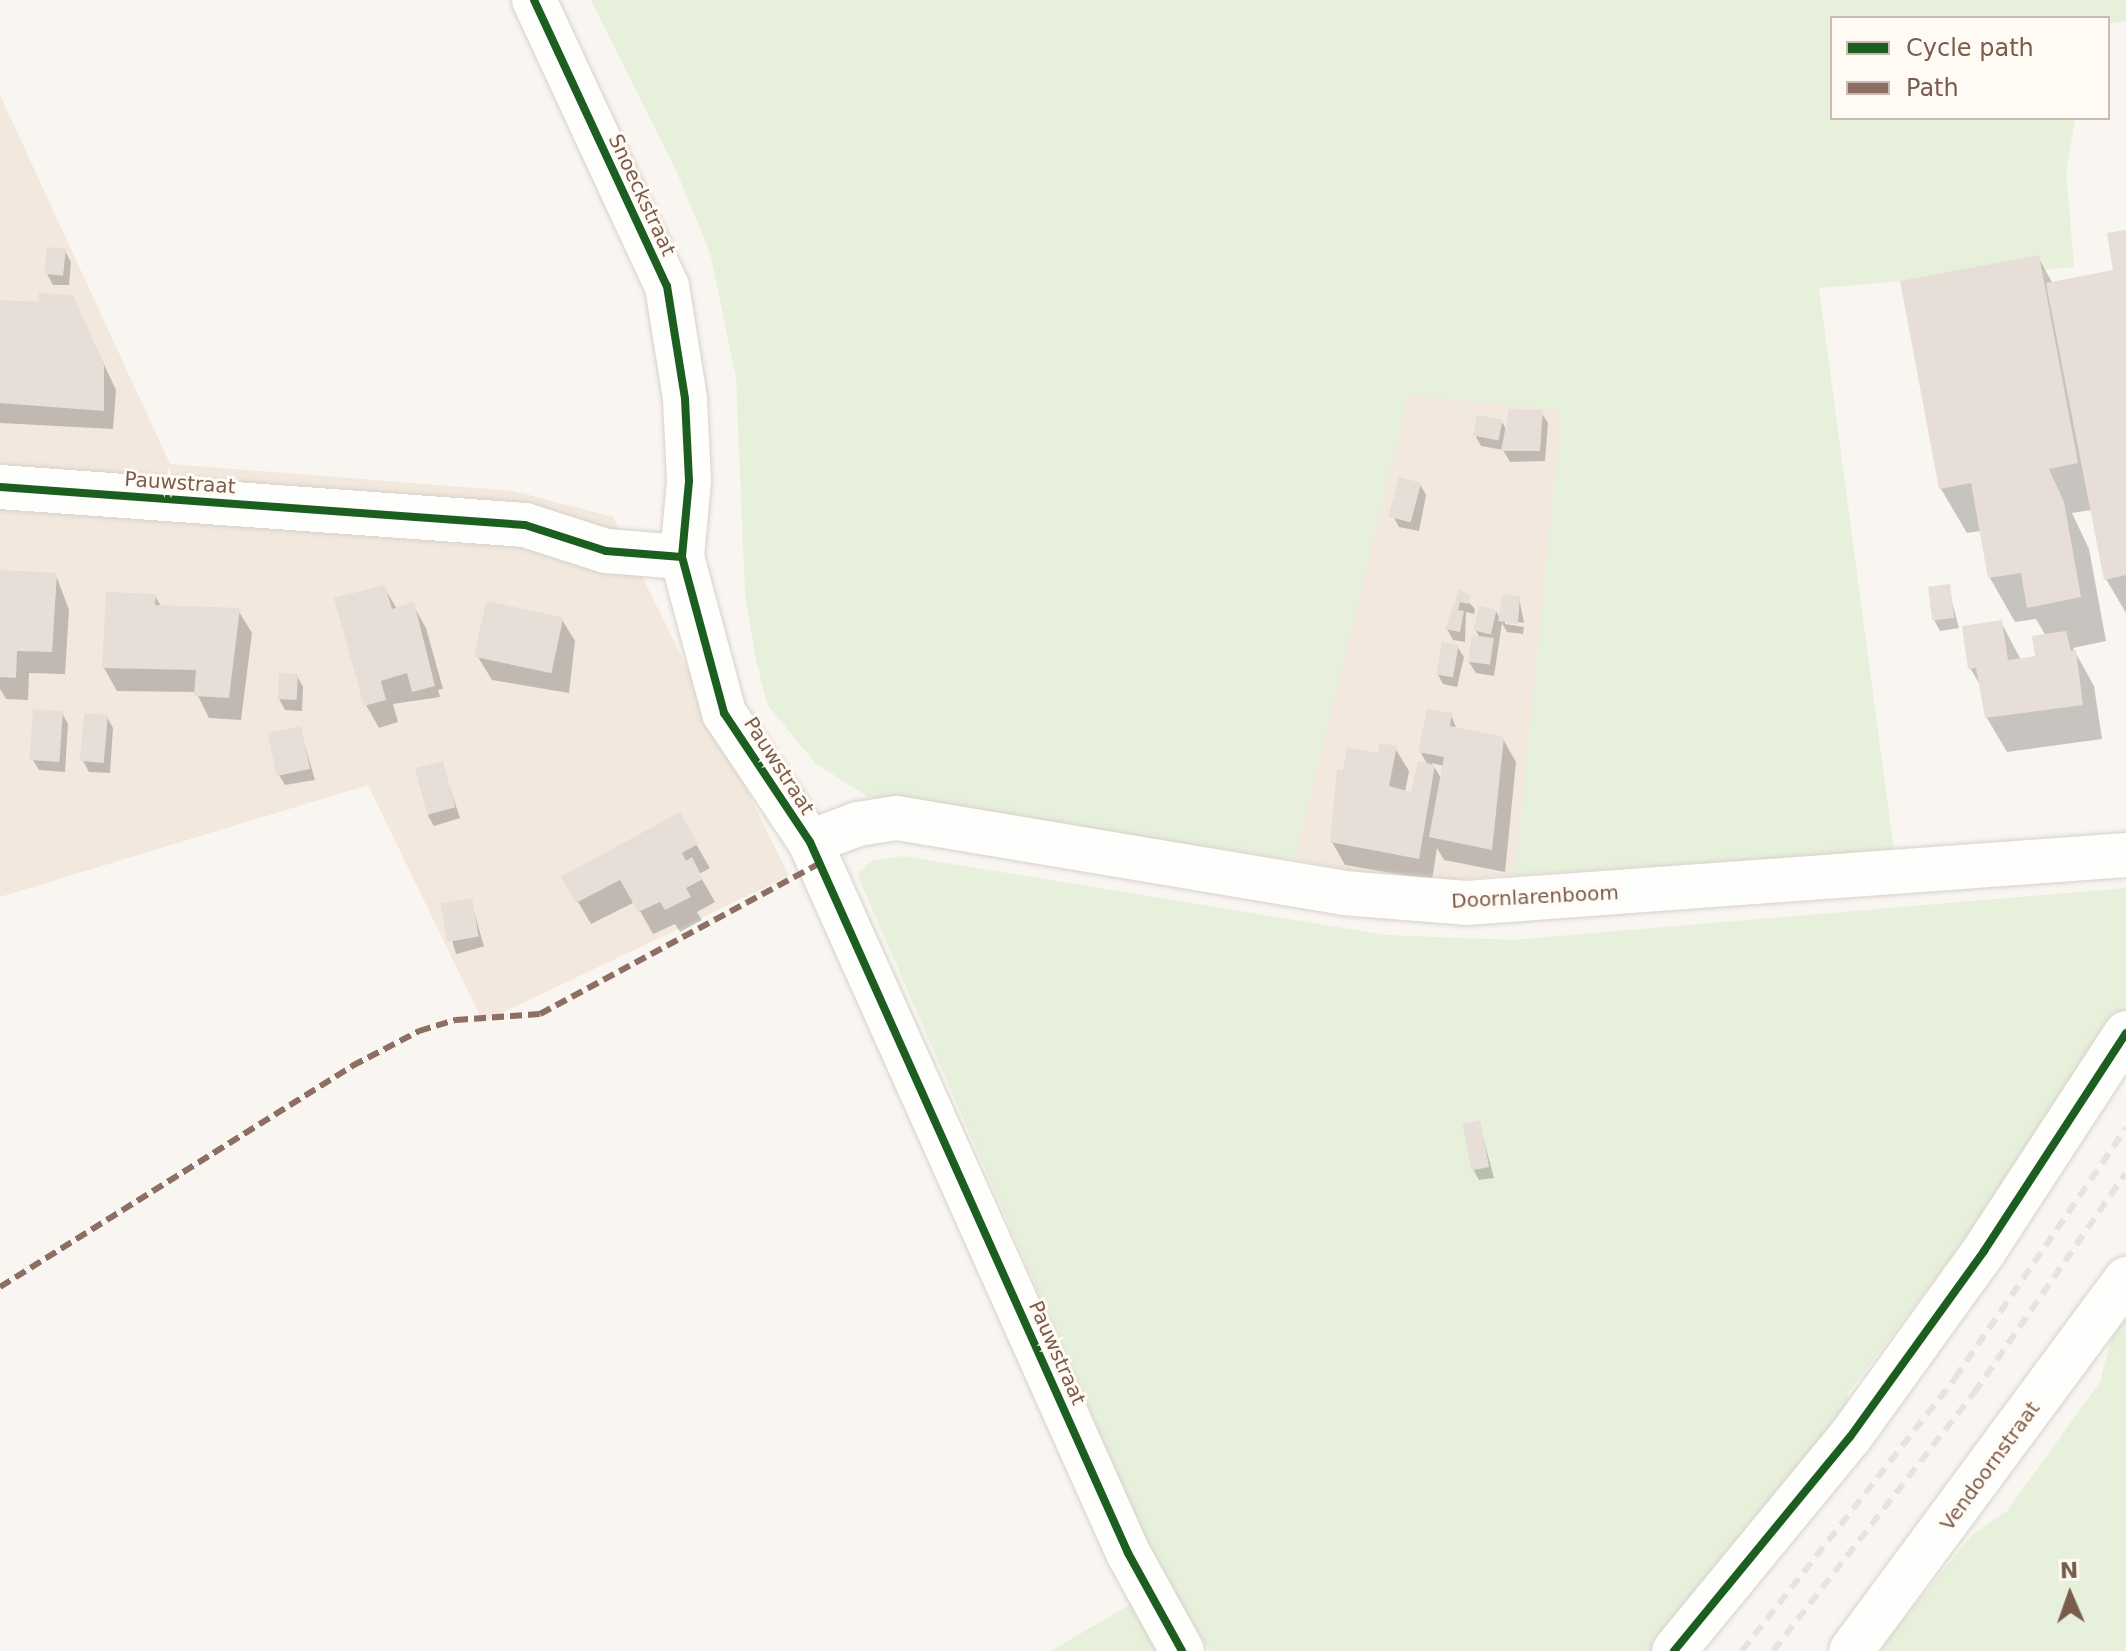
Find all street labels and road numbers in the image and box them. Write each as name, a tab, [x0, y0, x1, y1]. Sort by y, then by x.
street label: Snoeckstraat	[603, 130, 681, 260]
street label: Pauwstraat	[124, 467, 236, 499]
street label: Pauwstraat	[739, 713, 819, 819]
street label: Doornlarenboom	[1451, 881, 1619, 913]
street label: Pauwstraat	[1023, 1297, 1091, 1409]
street label: Vendoornstraat	[1935, 1397, 2045, 1535]

